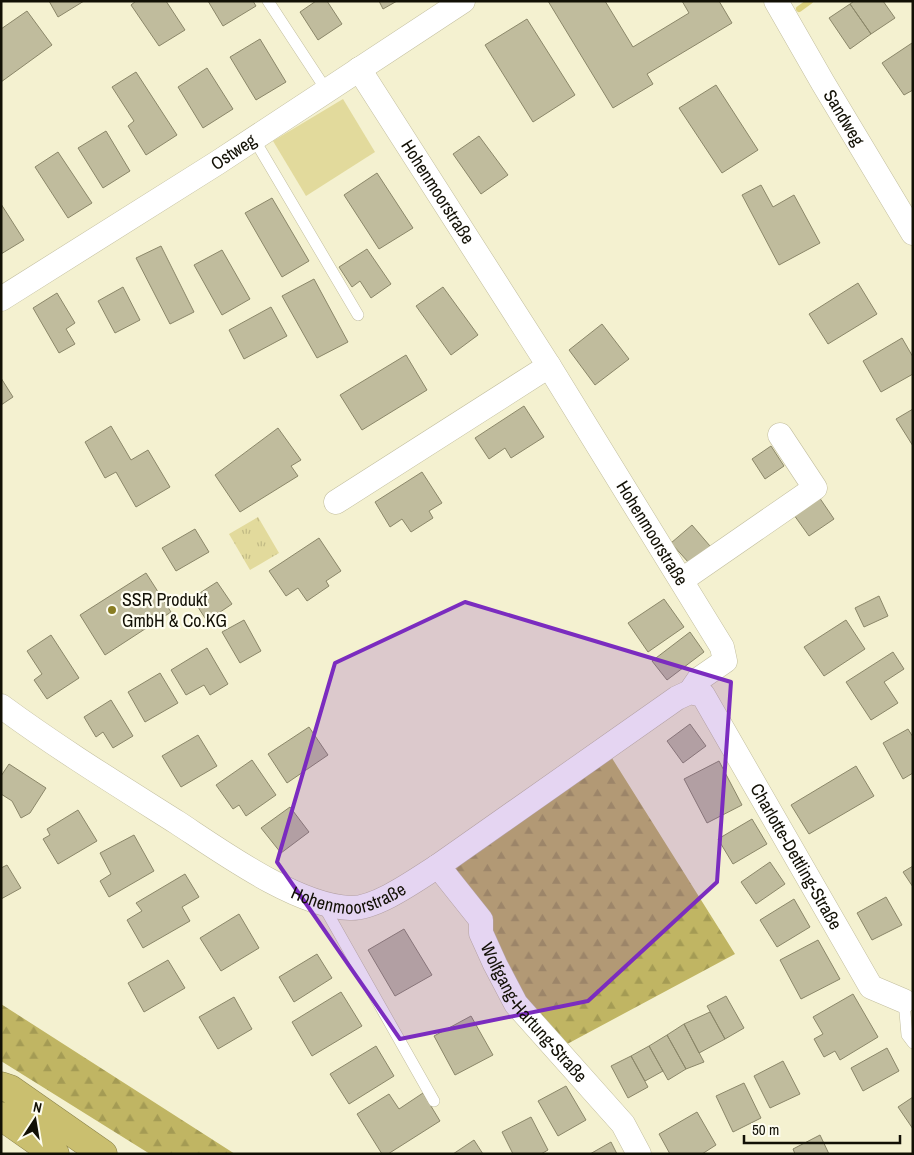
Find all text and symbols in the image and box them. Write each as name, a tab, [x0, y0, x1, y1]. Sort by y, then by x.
street label: Sandweg	[818, 85, 871, 151]
street label: Ostweg	[205, 127, 262, 176]
street label: Hohenmoorstraße	[395, 135, 481, 249]
street label: Hohenmoorstraße	[611, 476, 694, 590]
place label: SSR Produkt GmbH & Co.KG	[122, 587, 227, 633]
marker: SSR Produkt GmbH & Co.KG	[106, 604, 118, 616]
street label: Charlotte-Dettling-Straße	[744, 779, 848, 934]
street label: Hohenmoorstraße	[287, 876, 410, 920]
street label: Wolfgang-Hartung-Straße	[475, 938, 593, 1088]
north arrow	[10, 1095, 60, 1145]
text: N	[32, 1098, 44, 1117]
scale bar	[744, 1112, 900, 1144]
text: 50 m	[752, 1119, 779, 1140]

